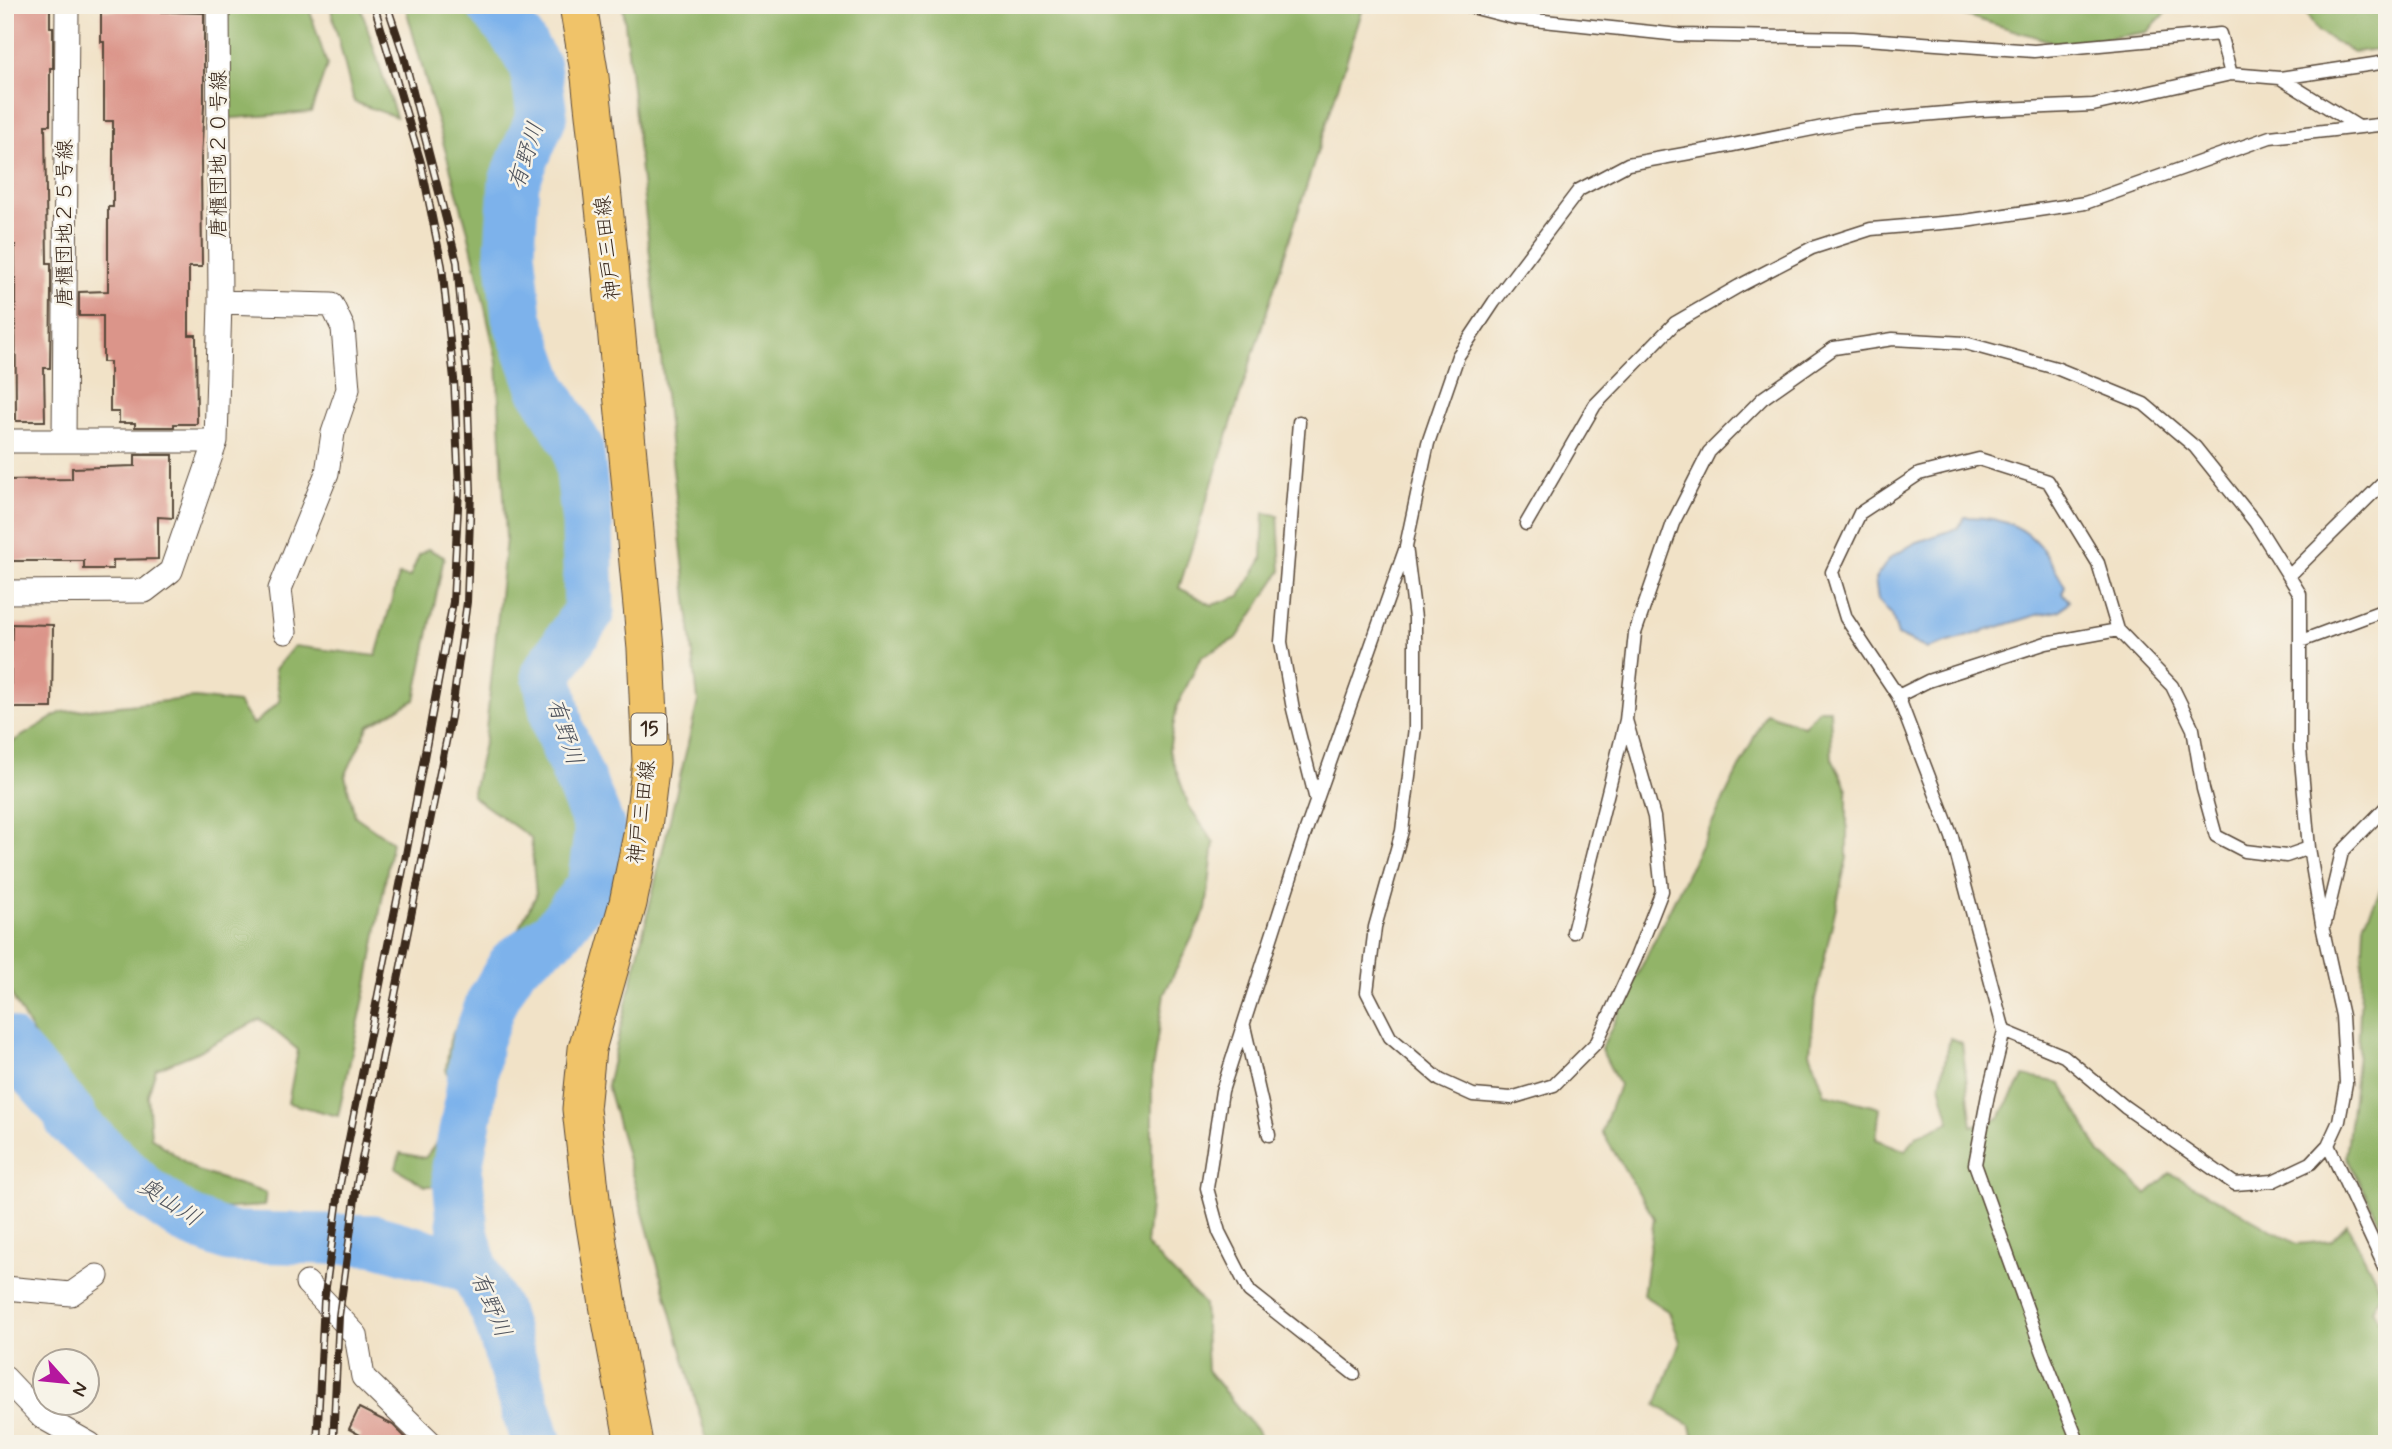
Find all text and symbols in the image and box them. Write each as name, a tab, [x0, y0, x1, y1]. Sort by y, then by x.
street label: 唐櫃団地２０号線	[205, 70, 233, 238]
water label: 有野川	[502, 119, 552, 193]
street label: 唐櫃団地２５号線	[51, 139, 79, 307]
street label: 神戸三田線	[589, 194, 627, 302]
water label: 有野川	[539, 695, 589, 769]
road number: 15	[632, 714, 666, 744]
street label: 神戸三田線	[622, 758, 662, 866]
water label: 奥山川	[132, 1172, 206, 1234]
water label: 有野川	[463, 1267, 517, 1343]
north arrow	[32, 1348, 102, 1418]
text: N	[66, 1378, 94, 1400]

